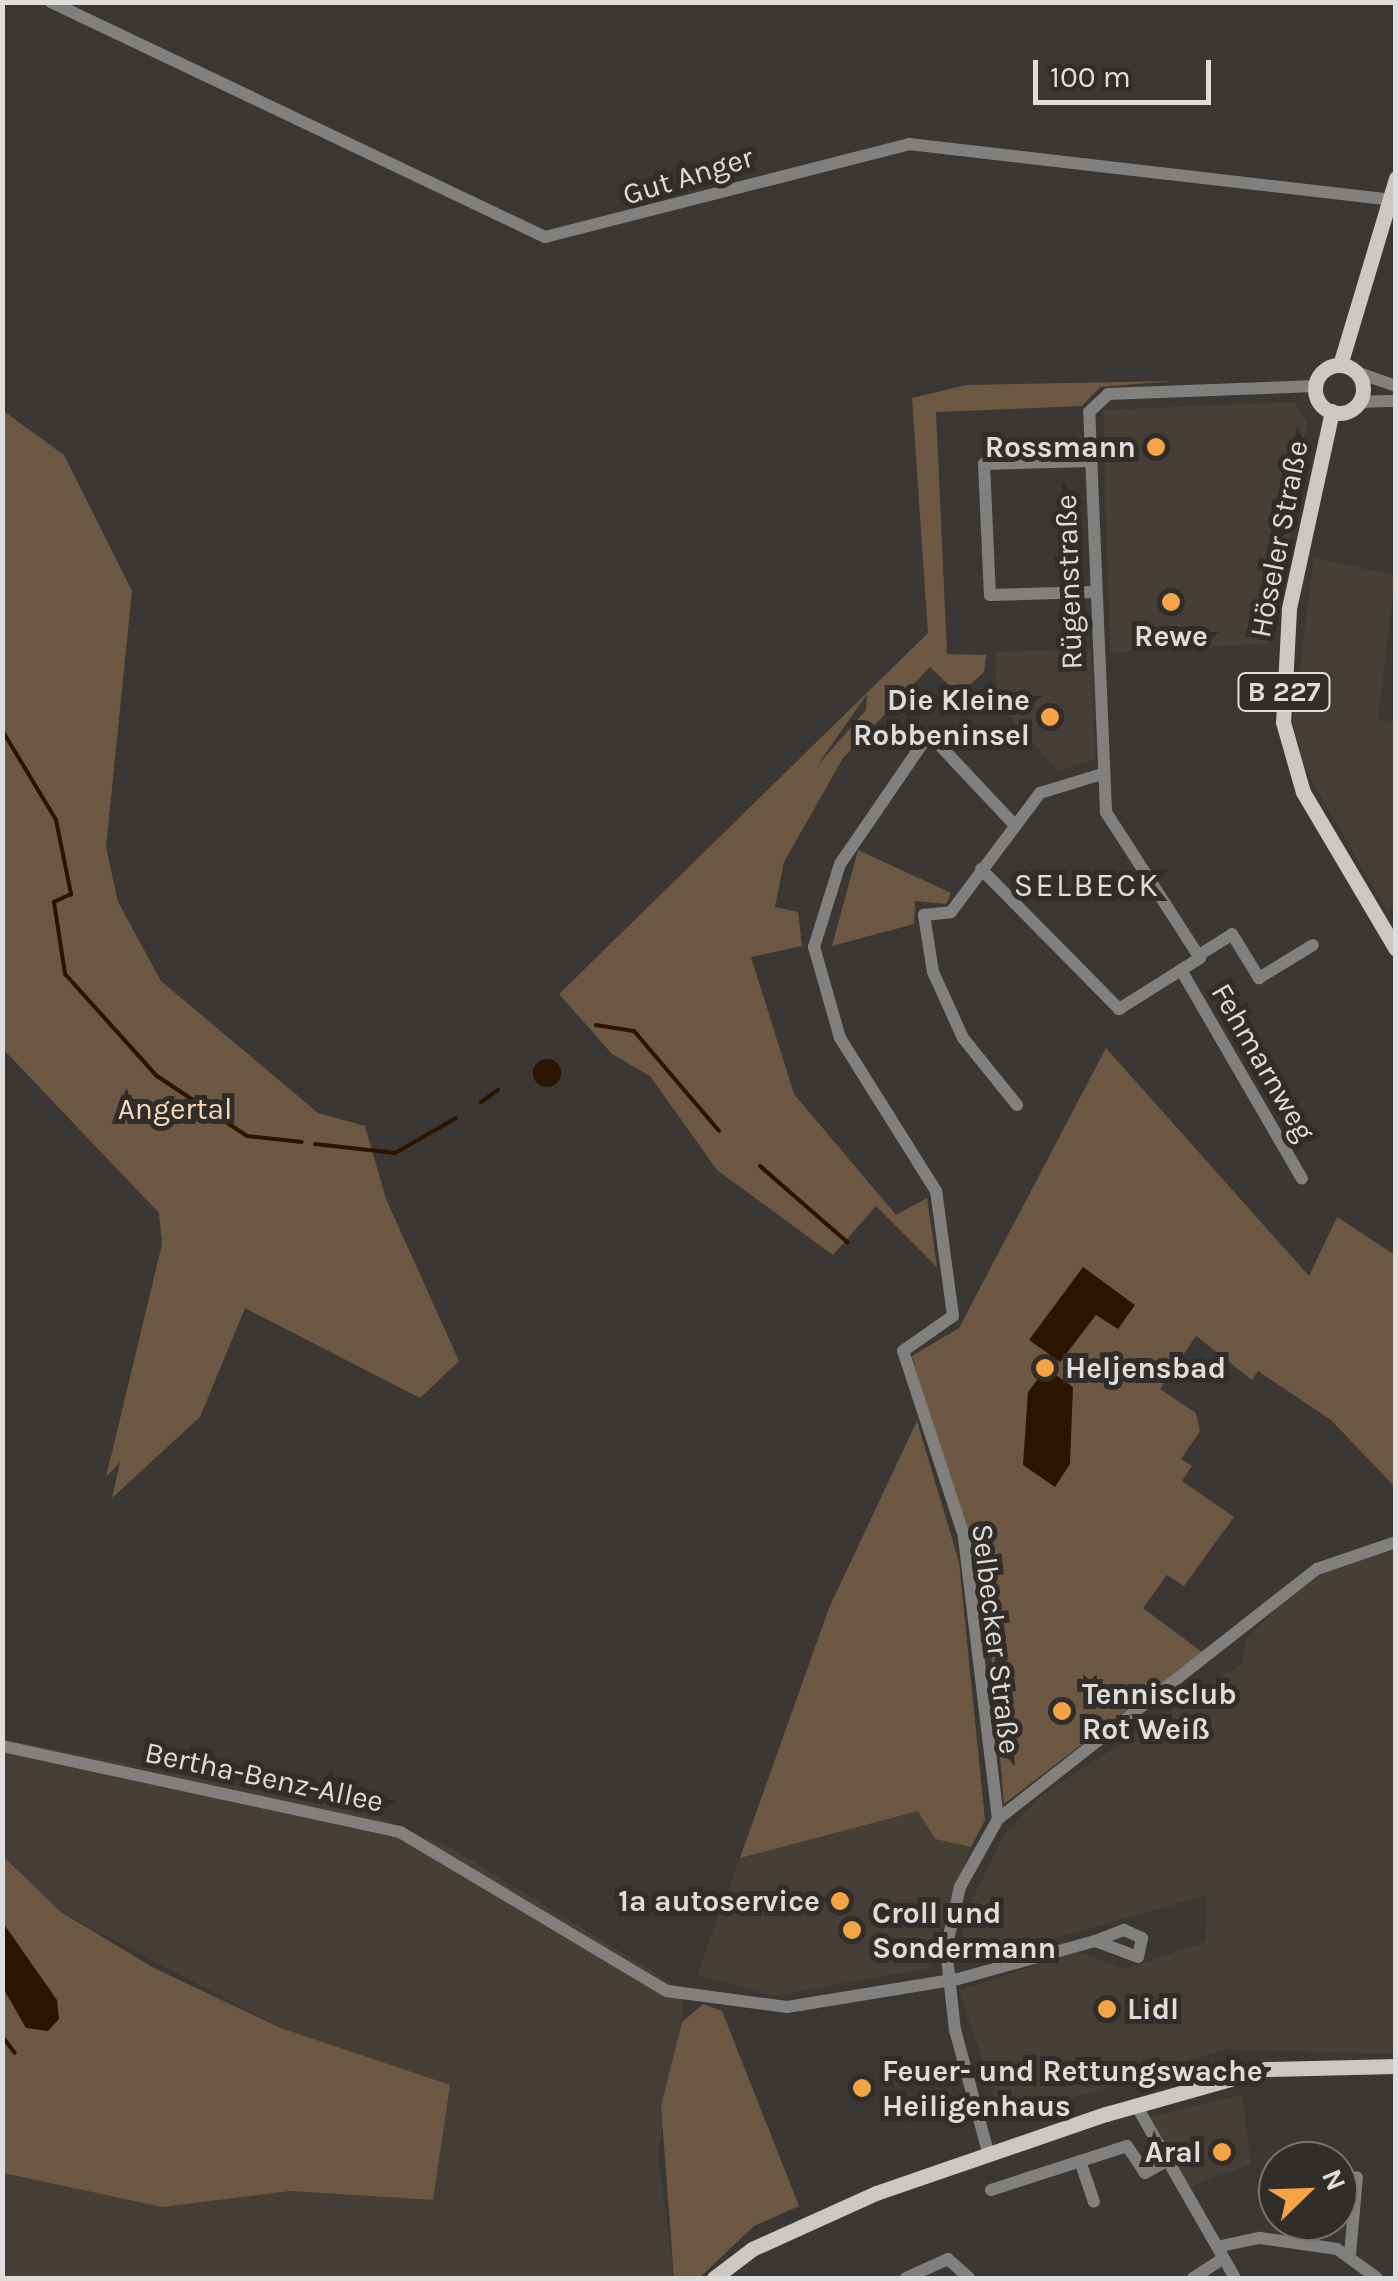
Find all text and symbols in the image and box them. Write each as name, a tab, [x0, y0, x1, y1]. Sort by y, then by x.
scale bar	[1038, 40, 1216, 102]
text: 100 m	[1050, 59, 1131, 95]
street label: Gut Anger	[618, 139, 758, 213]
place label: Rossmann	[985, 429, 1136, 465]
marker: Rossmann	[1145, 436, 1167, 458]
street label: Höseler Straße	[1242, 437, 1316, 641]
street label: Rügenstraße	[1048, 494, 1090, 670]
marker: Rewe	[1160, 591, 1182, 613]
place label: Rewe	[1134, 618, 1208, 654]
road number: B 227	[1236, 669, 1332, 715]
place label: Die Kleine Robbeninsel	[853, 682, 1030, 752]
marker: Die Kleine Robbeninsel	[1039, 706, 1061, 728]
district label: SELBECK	[1014, 867, 1160, 905]
street label: Fehmarnweg	[1203, 977, 1323, 1147]
park label: Angertal	[118, 1091, 232, 1127]
place label: Heljensbad	[1065, 1350, 1226, 1386]
marker: Heljensbad	[1034, 1357, 1056, 1379]
street label: Selbecker Straße	[964, 1522, 1028, 1756]
place label: Tennisclub Rot Weiß	[1082, 1676, 1237, 1746]
marker: Tennisclub Rot Weiß	[1051, 1700, 1073, 1722]
street label: Bertha-Benz-Allee	[141, 1734, 387, 1820]
place label: 1a autoservice	[618, 1883, 820, 1919]
marker: 1a autoservice	[829, 1890, 851, 1912]
place label: Croll und Sondermann	[872, 1895, 1056, 1966]
marker: Croll und Sondermann	[841, 1919, 863, 1941]
place label: Lidl	[1127, 1991, 1179, 2027]
marker: Lidl	[1096, 1998, 1118, 2020]
place label: Feuer- und Rettungswache Heiligenhaus	[882, 2053, 1263, 2124]
marker: Feuer- und Rettungswache Heiligenhaus	[851, 2077, 873, 2099]
place label: Aral	[1145, 2134, 1202, 2170]
marker: Aral	[1211, 2141, 1233, 2163]
north arrow	[1258, 2141, 1358, 2241]
text: N	[1315, 2164, 1353, 2196]

